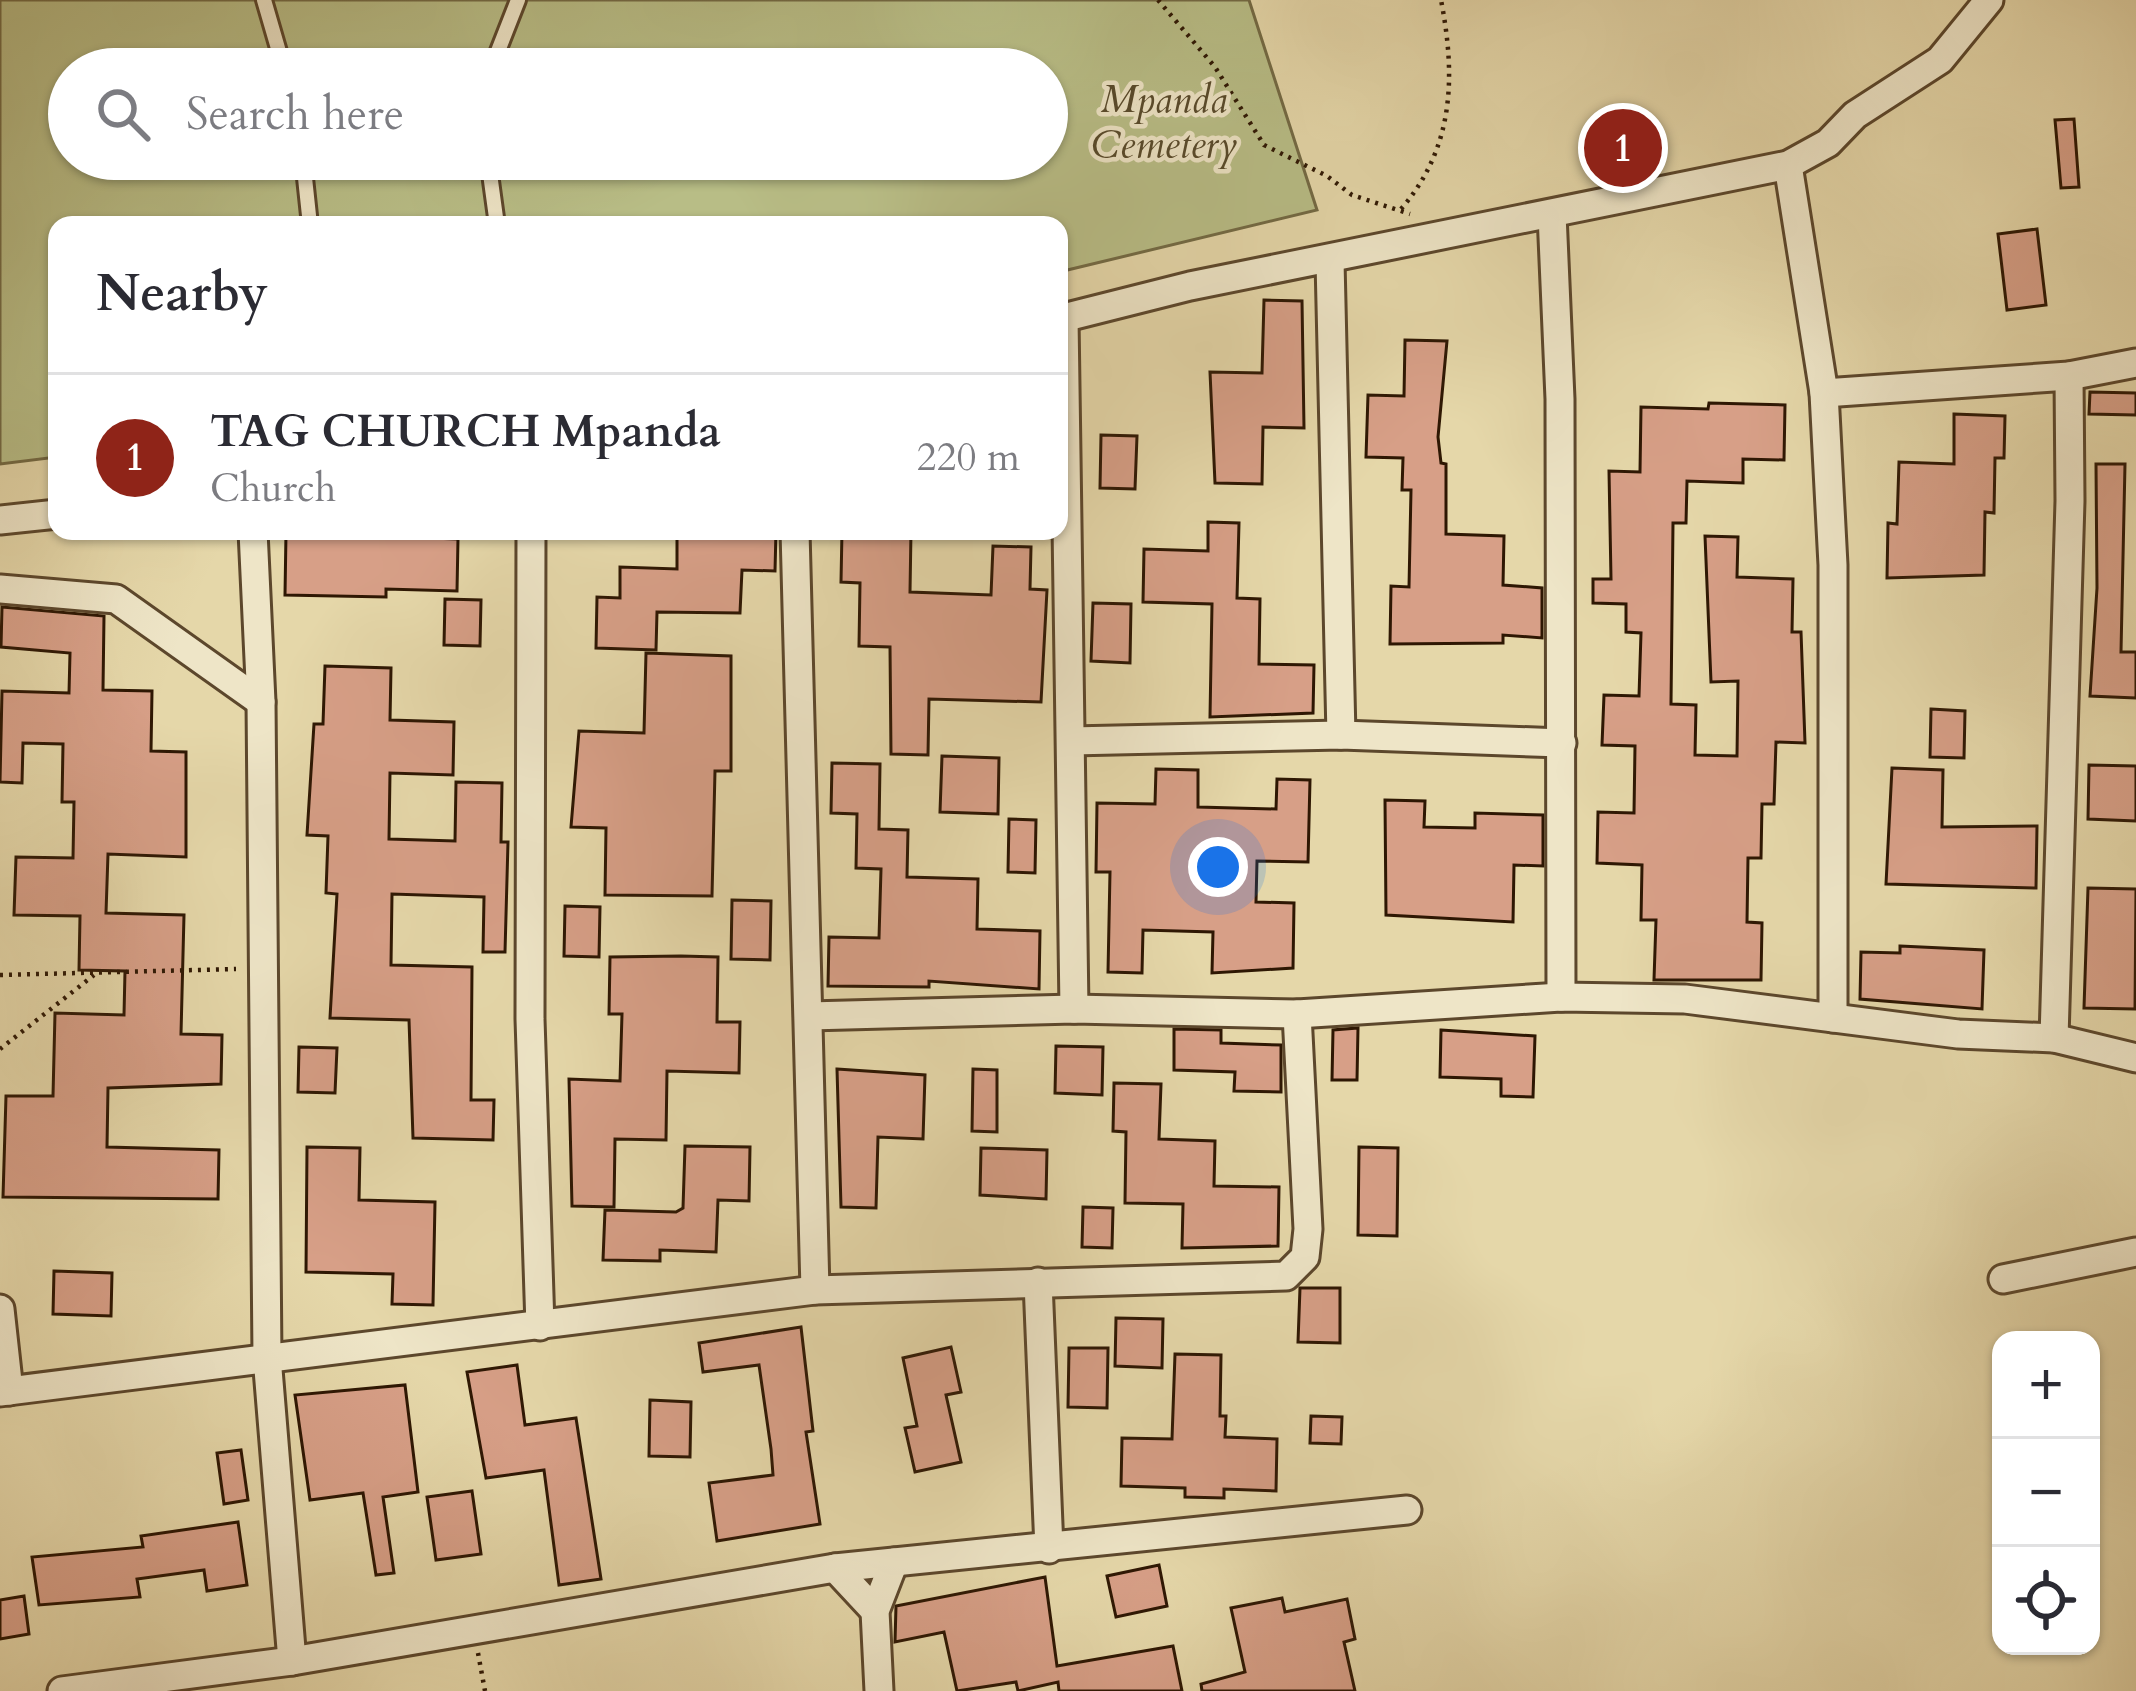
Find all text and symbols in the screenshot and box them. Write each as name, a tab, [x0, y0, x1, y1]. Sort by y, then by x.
search box	[48, 48, 1068, 180]
park label: Mpanda Cemetery	[1091, 73, 1237, 171]
icon: search	[90, 81, 156, 147]
text: Search here	[186, 84, 404, 145]
pin: 1	[1584, 103, 1662, 193]
text: Nearby	[96, 259, 268, 329]
text: TAG CHURCH Mpanda	[210, 401, 721, 462]
text: 1	[125, 431, 145, 484]
text: 220 m	[917, 431, 1020, 484]
text: Church	[210, 462, 336, 515]
your location	[1188, 837, 1248, 897]
map controls	[1992, 1331, 2100, 1655]
button: +	[1992, 1331, 2100, 1439]
button: −	[1992, 1439, 2100, 1547]
button: locate	[1992, 1547, 2100, 1655]

